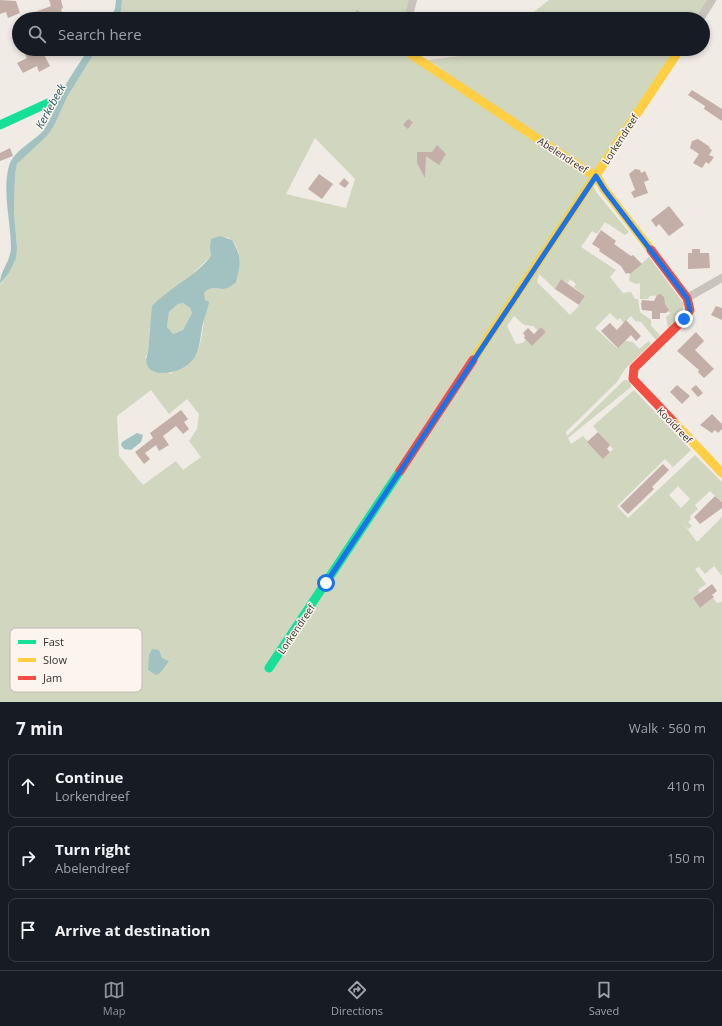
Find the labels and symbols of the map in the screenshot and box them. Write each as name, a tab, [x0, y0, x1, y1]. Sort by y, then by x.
water label: Kerkebeek	[31, 80, 69, 131]
street label: Lorkendreef	[599, 111, 642, 167]
street label: Abelendreef	[535, 134, 591, 177]
route end	[675, 310, 693, 328]
street label: Kooidreef	[654, 404, 696, 447]
route start	[317, 574, 335, 592]
street label: Lorkendreef	[274, 601, 318, 657]
legend	[10, 628, 142, 692]
text: Fast	[43, 634, 64, 649]
text: Slow	[43, 652, 67, 667]
text: Jam	[42, 670, 62, 685]

